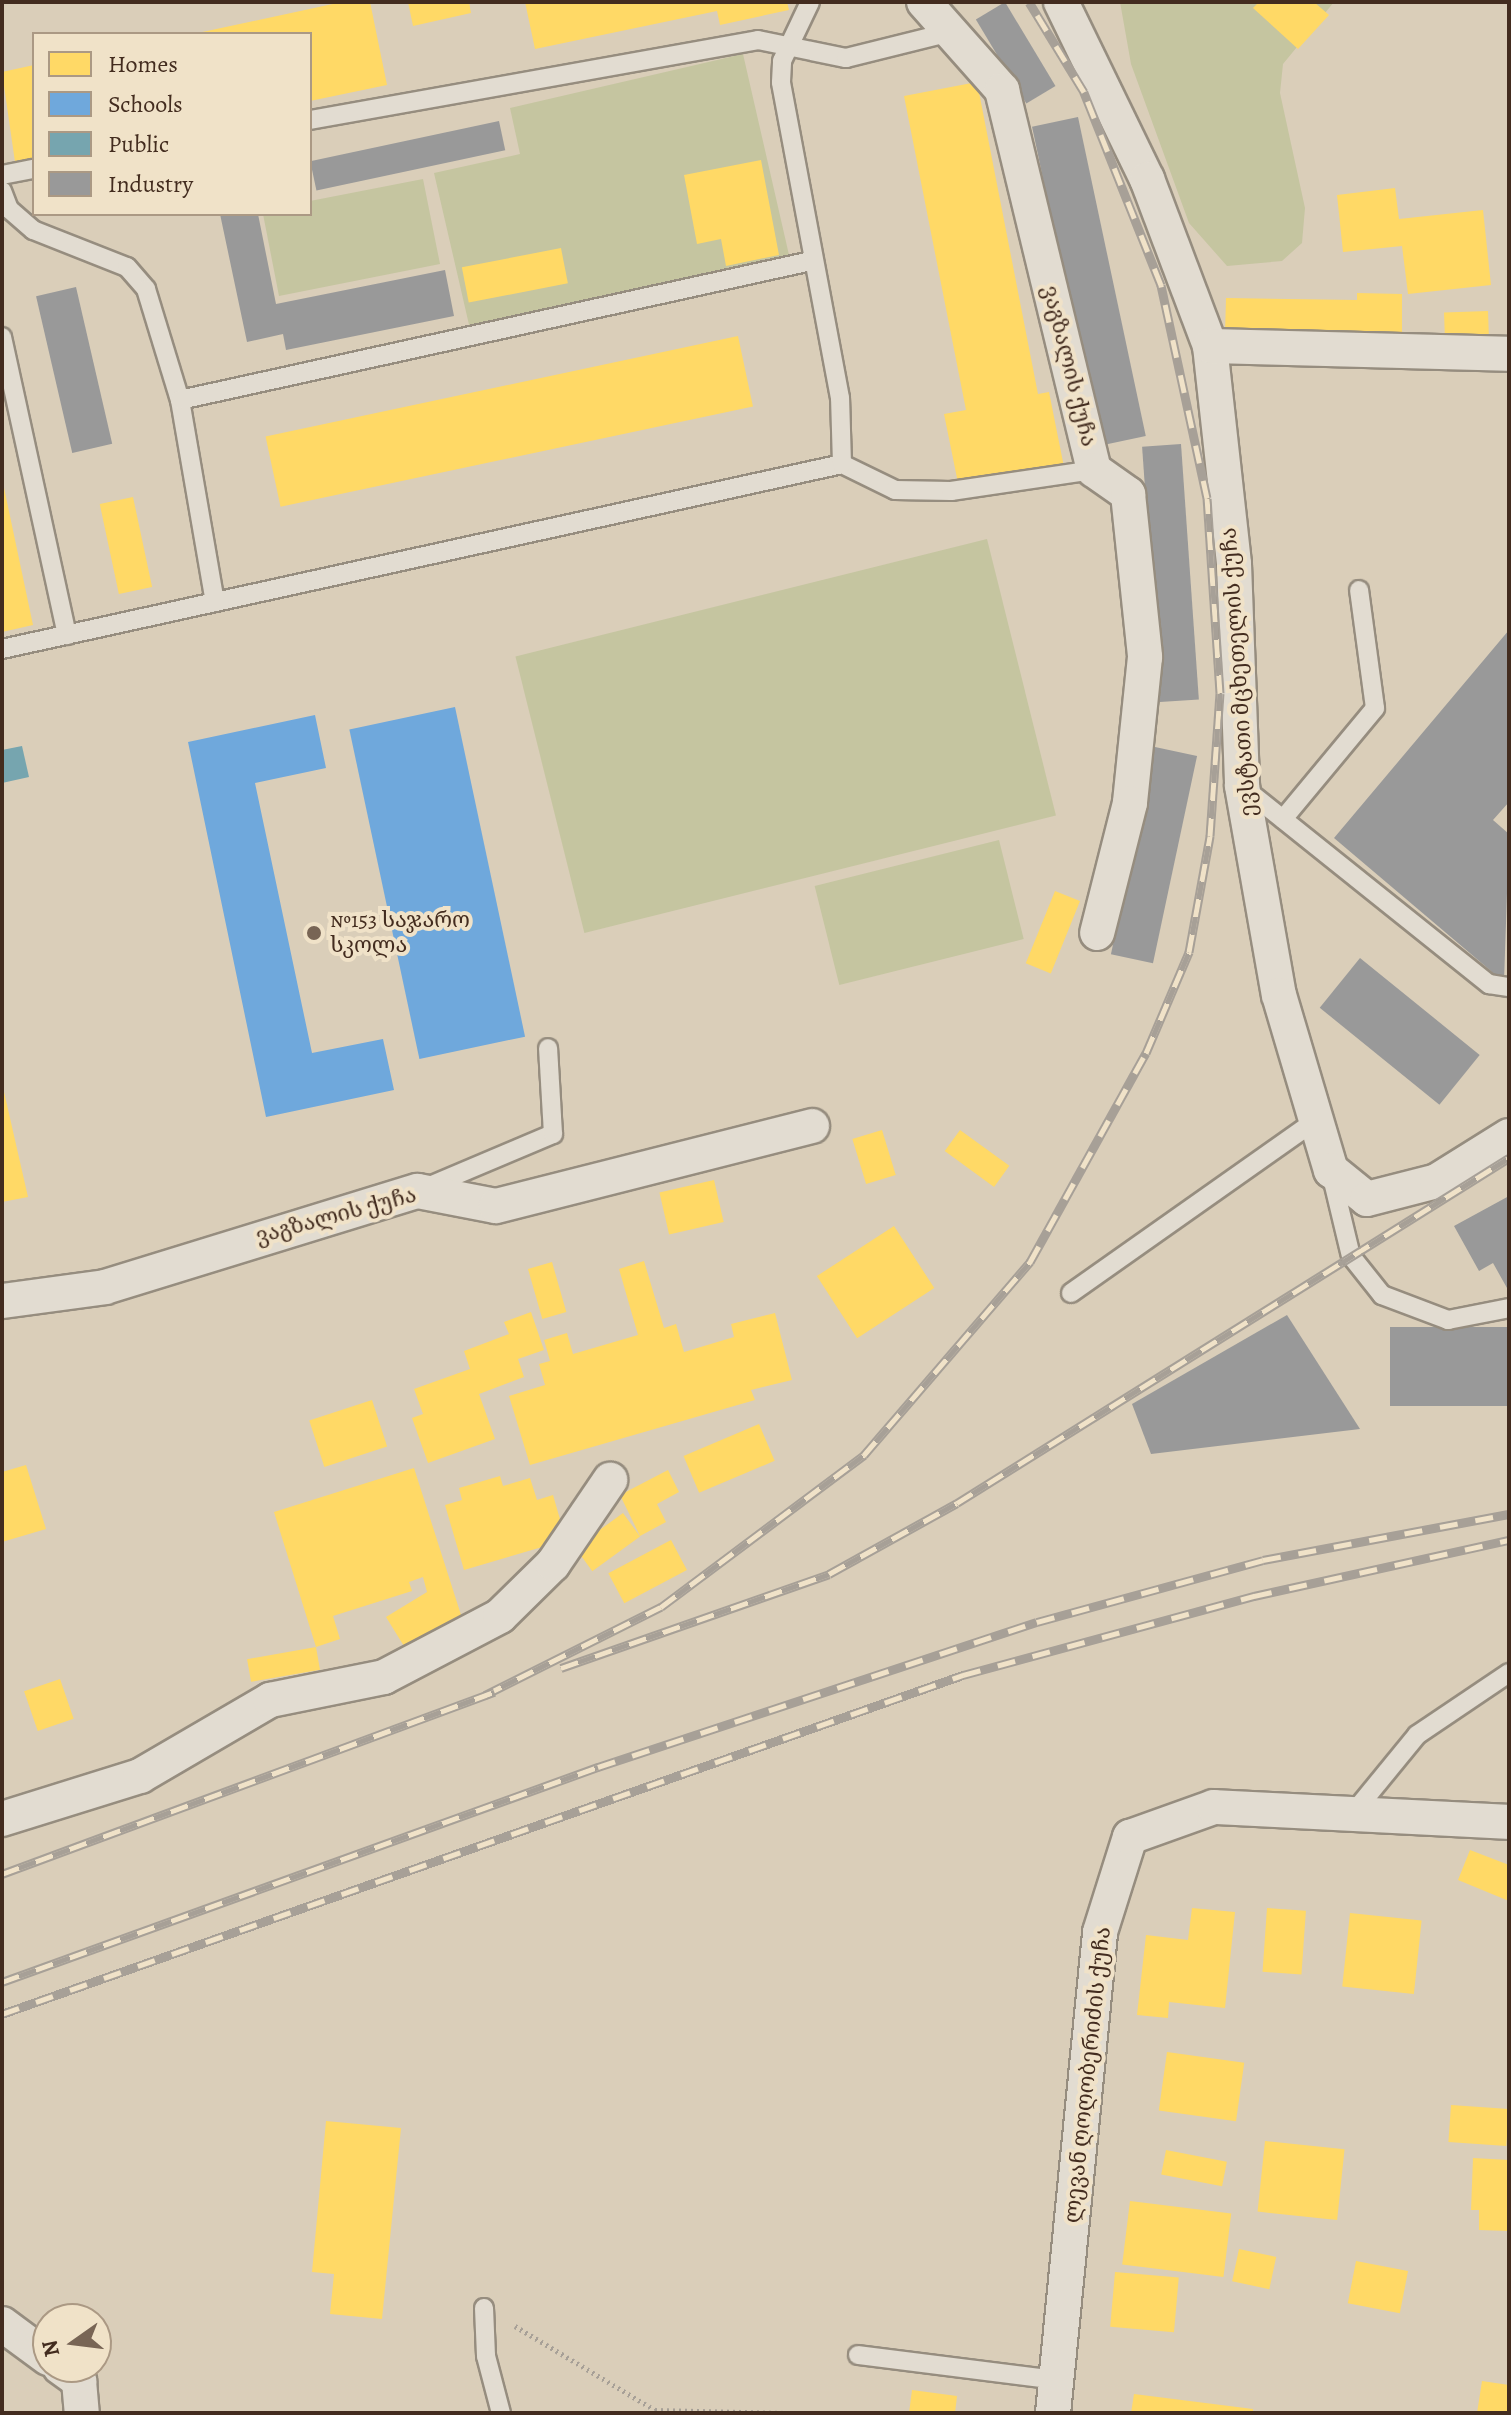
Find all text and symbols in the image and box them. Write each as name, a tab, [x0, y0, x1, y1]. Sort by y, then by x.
legend	[32, 32, 312, 216]
text: Homes	[108, 48, 178, 80]
text: Schools	[108, 88, 183, 120]
text: Public	[108, 128, 169, 160]
text: Industry	[108, 168, 193, 200]
street label: ვაგზალის ქუჩა	[1036, 283, 1102, 449]
street label: ევსტათი მცხეთელის ქუჩა	[1216, 526, 1262, 818]
place label: №153 საჯარო სკოლა	[330, 907, 470, 958]
marker: №153 საჯარო სკოლა	[305, 924, 323, 942]
street label: ვაგზალის ქუჩა	[253, 1182, 419, 1250]
street label: ლევან ღოღობერიძის ქუჩა	[1059, 1925, 1117, 2225]
north arrow	[32, 2303, 112, 2383]
text: N	[34, 2337, 67, 2360]

